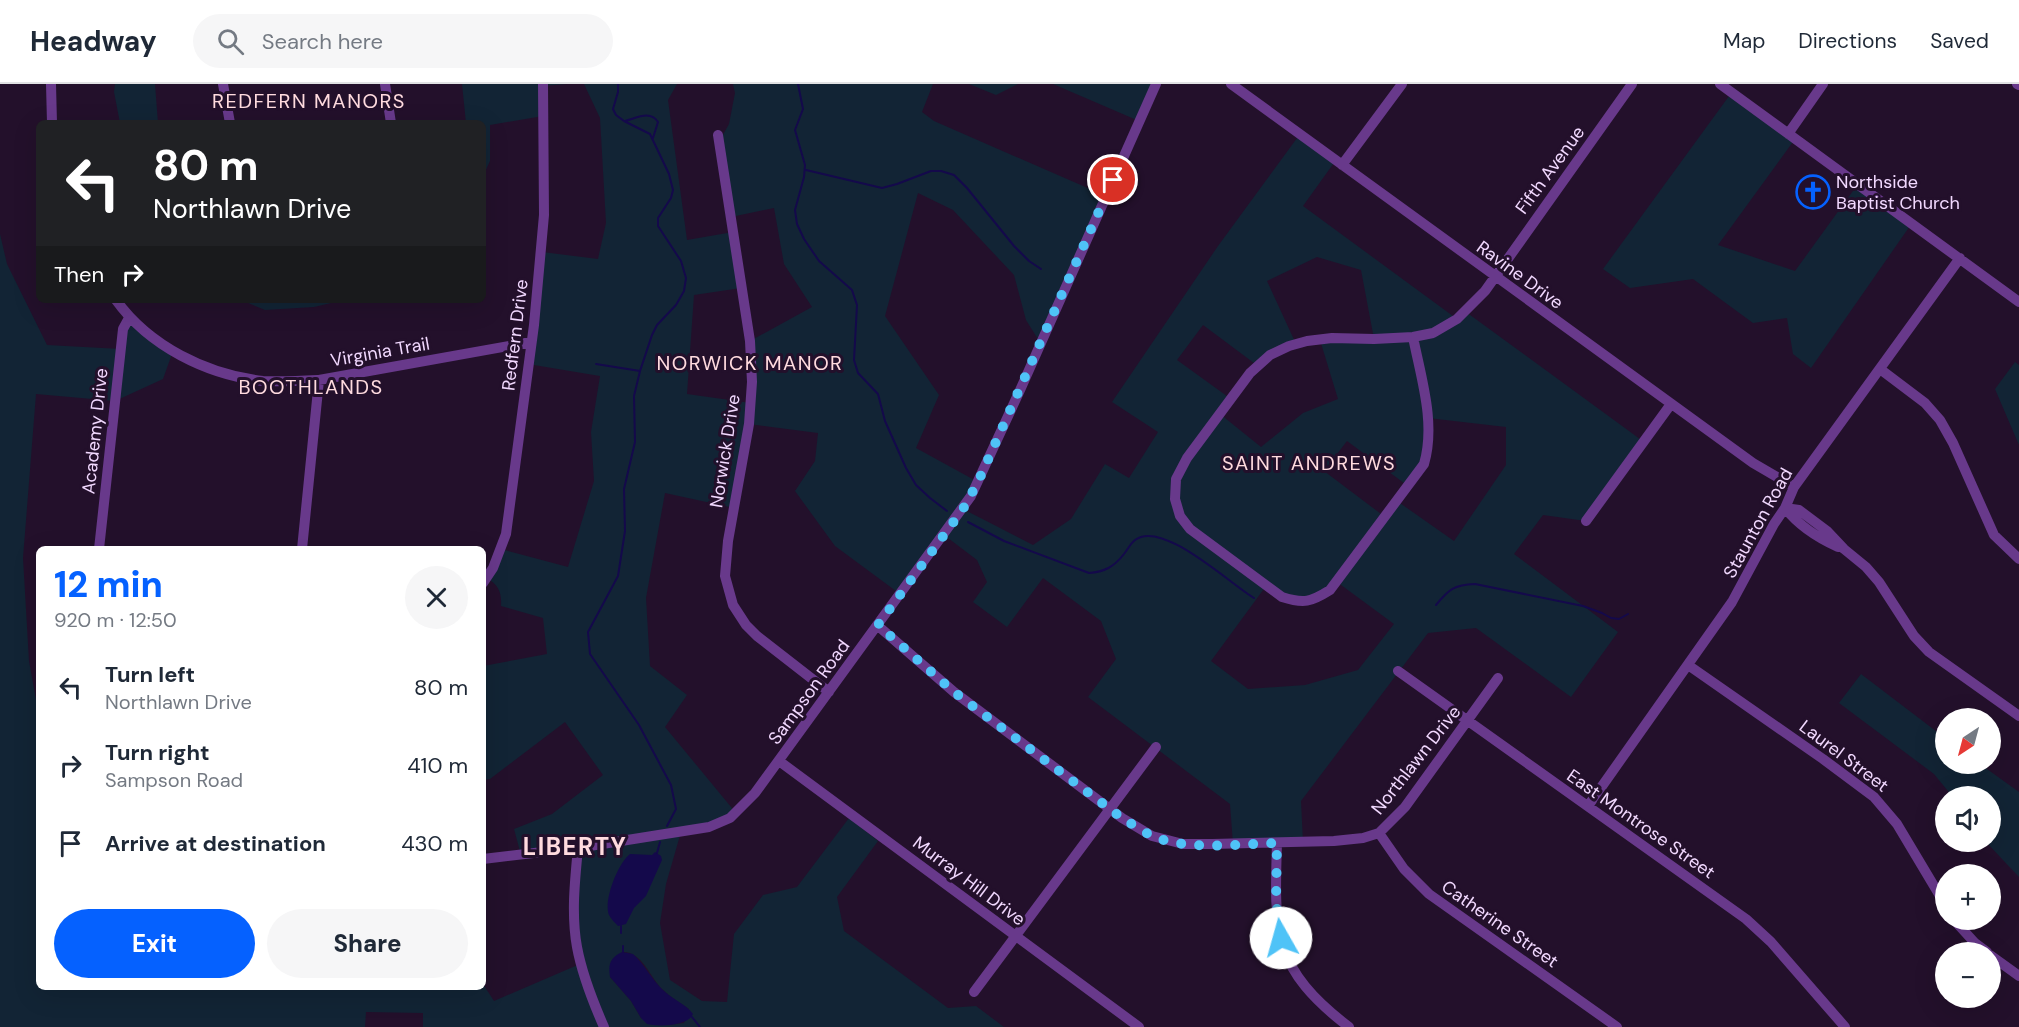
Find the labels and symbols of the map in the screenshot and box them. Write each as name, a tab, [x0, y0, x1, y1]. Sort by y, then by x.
district label: REDFERN MANORS	[212, 88, 406, 114]
street label: Fifth Avenue	[1510, 121, 1590, 219]
pin	[1087, 154, 1138, 205]
place label: Northside Baptist Church	[1836, 170, 1960, 215]
church icon: Northside Baptist Church	[1795, 174, 1831, 210]
street label: Ravine Drive	[1472, 235, 1568, 315]
street label: Redfern Drive	[496, 278, 534, 392]
street label: Virginia Trail	[329, 331, 431, 373]
district label: NORWICK MANOR	[657, 350, 844, 376]
street label: Academy Drive	[76, 367, 114, 495]
district label: BOOTHLANDS	[238, 374, 384, 400]
street label: Norwick Drive	[704, 393, 746, 509]
district label: SAINT ANDREWS	[1222, 450, 1396, 476]
street label: Staunton Road	[1718, 464, 1798, 582]
street label: Sampson Road	[763, 635, 855, 749]
street label: Northlawn Drive	[1366, 700, 1466, 820]
north arrow	[1935, 708, 2001, 774]
street label: Laurel Street	[1794, 715, 1894, 797]
street label: East Montrose Street	[1562, 764, 1720, 884]
district label: LIBERTY	[523, 831, 627, 862]
street label: Murray Hill Drive	[908, 831, 1030, 931]
street label: Catherine Street	[1437, 875, 1563, 973]
position arrow	[1249, 906, 1313, 970]

